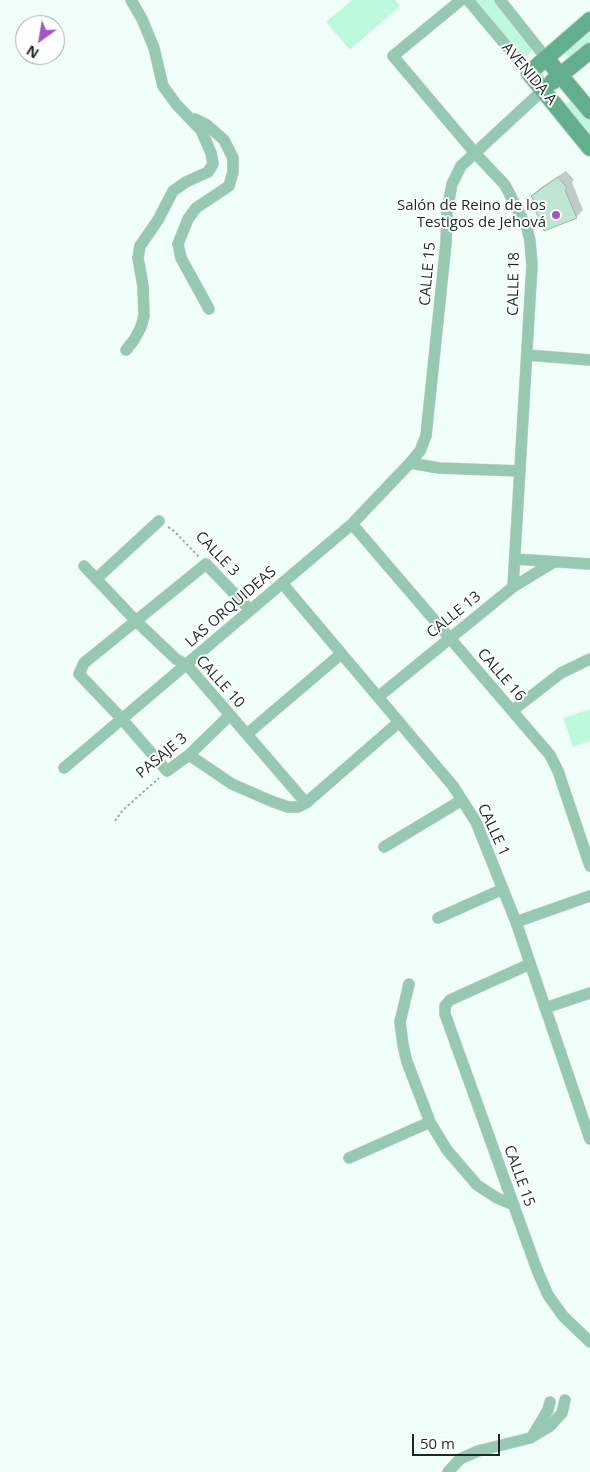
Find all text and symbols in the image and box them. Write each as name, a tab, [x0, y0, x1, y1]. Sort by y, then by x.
north arrow	[15, 15, 65, 65]
street label: AVENIDA A	[498, 39, 560, 109]
text: N	[22, 41, 42, 63]
place label: Salón de Reino de los Testigos de Jehová	[397, 197, 546, 232]
marker: Salón de Reino de los Testigos de Jehová	[550, 209, 562, 221]
street label: CALLE 15	[416, 241, 440, 307]
street label: CALLE 18	[504, 252, 524, 316]
street label: CALLE 3	[191, 528, 243, 580]
street label: LAS ORQUIDEAS	[182, 563, 280, 651]
street label: CALLE 13	[423, 588, 485, 642]
street label: CALLE 16	[473, 645, 529, 705]
street label: CALLE 10	[192, 652, 248, 712]
street label: PASAJE 3	[133, 729, 191, 783]
street label: CALLE 1	[473, 801, 513, 859]
street label: CALLE 15	[500, 1143, 538, 1209]
scale bar	[415, 1424, 502, 1456]
text: 50 m	[420, 1433, 455, 1453]

